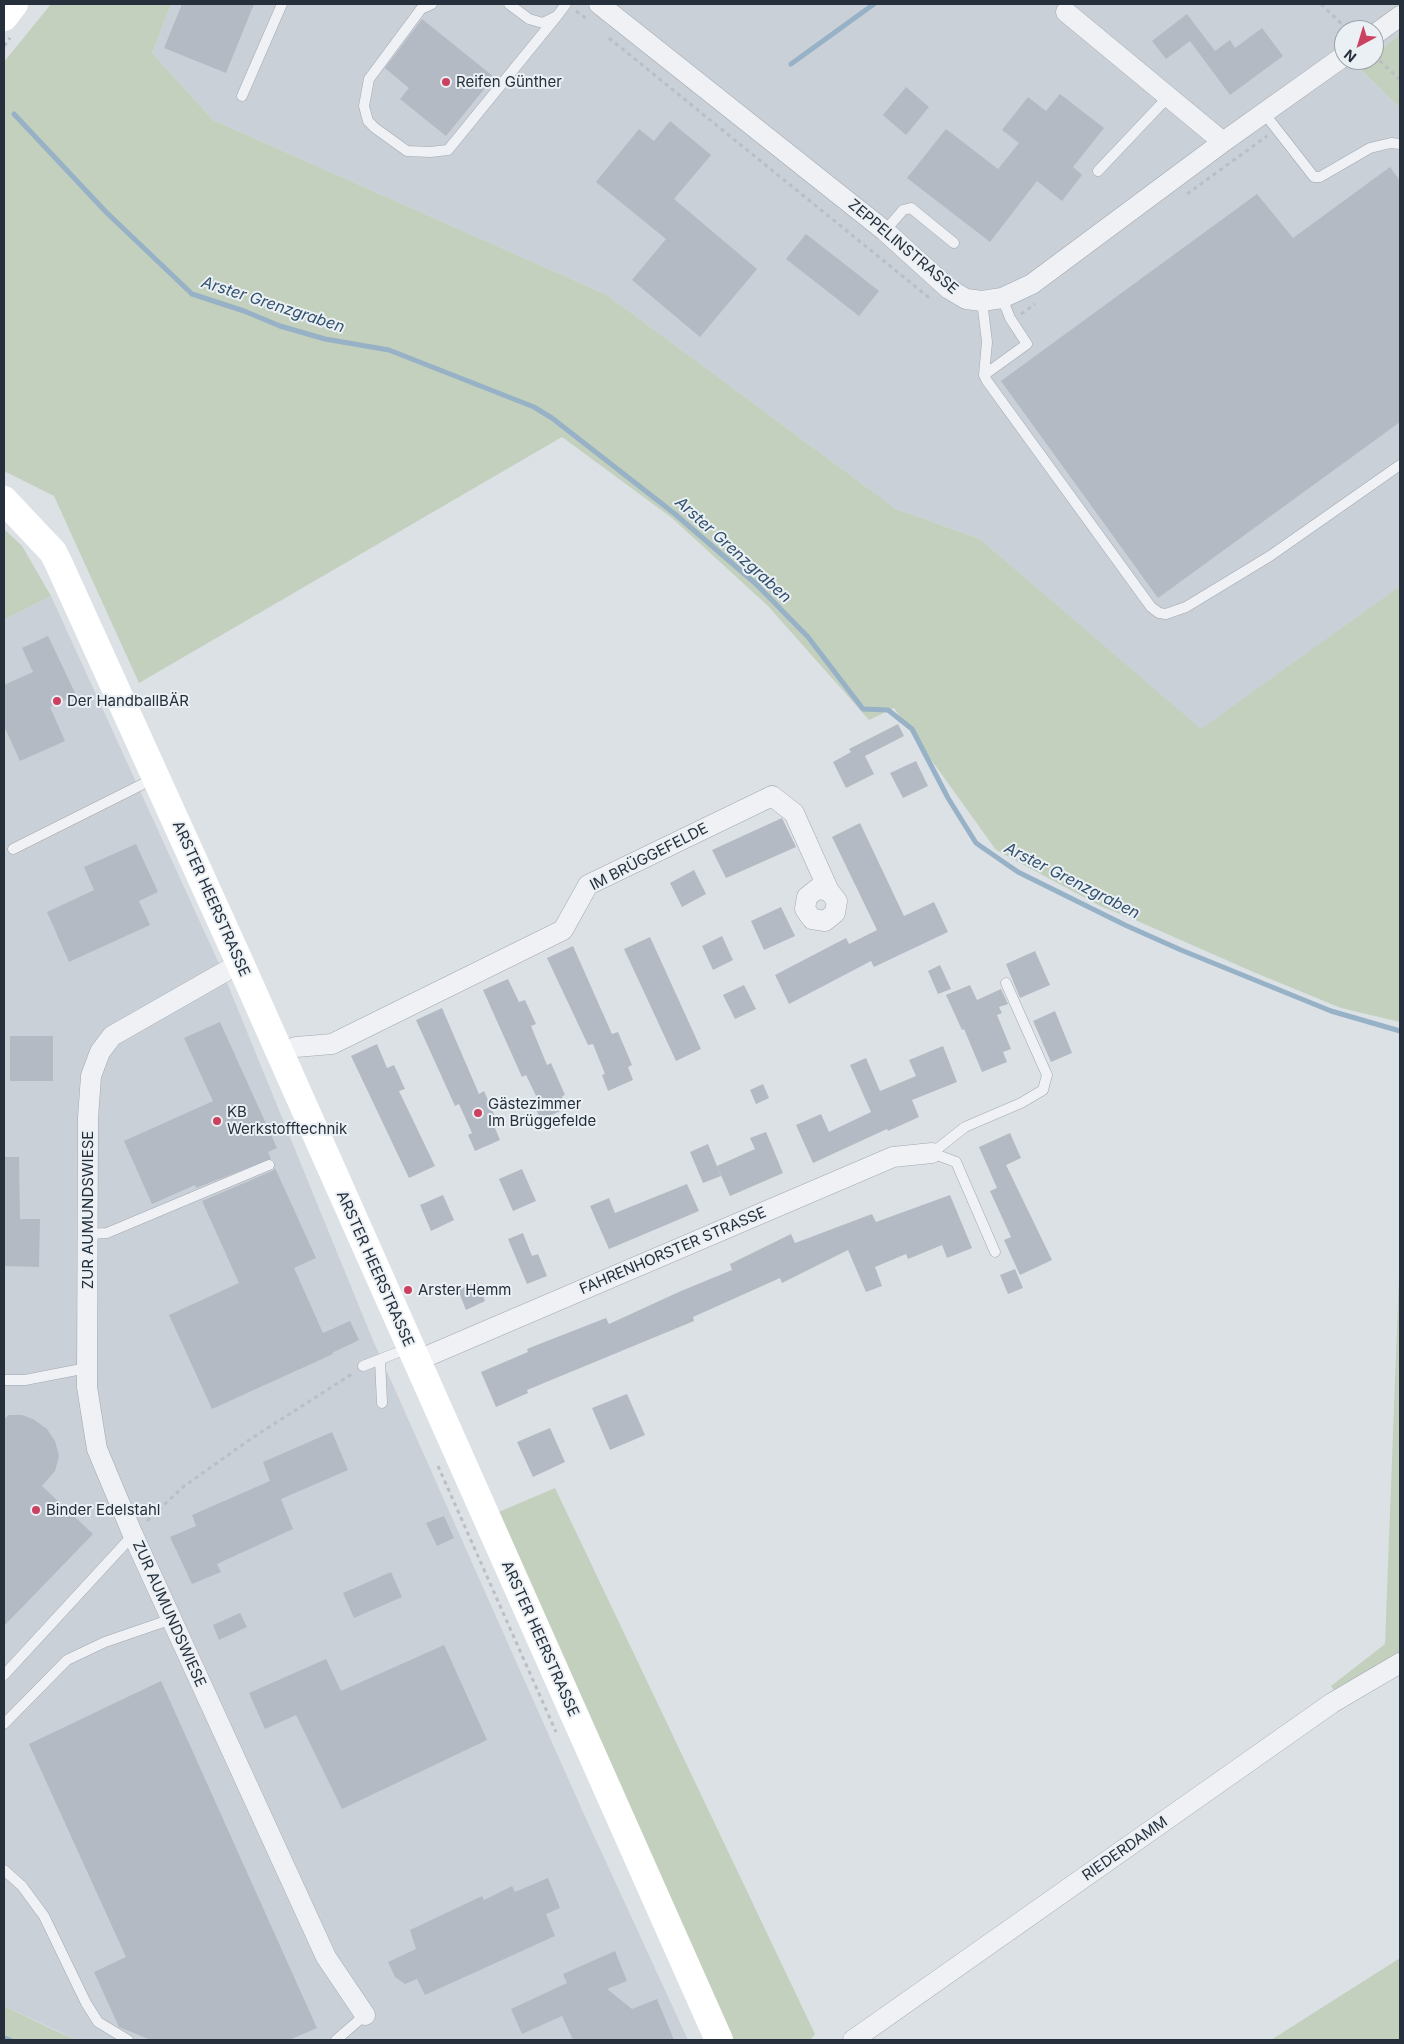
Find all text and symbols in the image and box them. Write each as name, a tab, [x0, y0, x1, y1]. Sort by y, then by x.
north arrow	[1334, 20, 1384, 70]
text: N	[1340, 46, 1359, 66]
place label: Reifen Günther	[456, 73, 562, 91]
marker: Reifen Günther	[440, 76, 452, 88]
street label: ZEPPELINSTRASSE	[844, 196, 962, 298]
water label: Arster Grenzgraben	[199, 273, 347, 337]
water label: Arster Grenzgraben	[671, 493, 795, 607]
place label: Der HandballBÄR	[67, 692, 189, 710]
marker: Der HandballBÄR	[51, 695, 63, 707]
street label: ARSTER HEERSTRASSE	[168, 818, 254, 980]
street label: IM BRÜGGEFELDE	[587, 819, 711, 895]
water label: Arster Grenzgraben	[1001, 839, 1143, 923]
place label: Gästezimmer Im Brüggefelde	[488, 1095, 596, 1130]
place label: KB Werkstofftechnik	[227, 1103, 347, 1138]
marker: Gästezimmer Im Brüggefelde	[472, 1107, 484, 1119]
marker: KB Werkstofftechnik	[211, 1115, 223, 1127]
street label: ZUR AUMUNDSWIESE	[79, 1131, 97, 1289]
street label: ARSTER HEERSTRASSE	[332, 1188, 418, 1350]
street label: FAHRENHORSTER STRASSE	[577, 1203, 769, 1299]
place label: Arster Hemm	[418, 1281, 511, 1299]
marker: Arster Hemm	[402, 1284, 414, 1296]
place label: Binder Edelstahl	[46, 1501, 161, 1519]
marker: Binder Edelstahl	[30, 1504, 42, 1516]
street label: ZUR AUMUNDSWIESE	[129, 1538, 209, 1690]
street label: ARSTER HEERSTRASSE	[497, 1558, 583, 1720]
street label: RIEDERDAMM	[1079, 1813, 1171, 1885]

